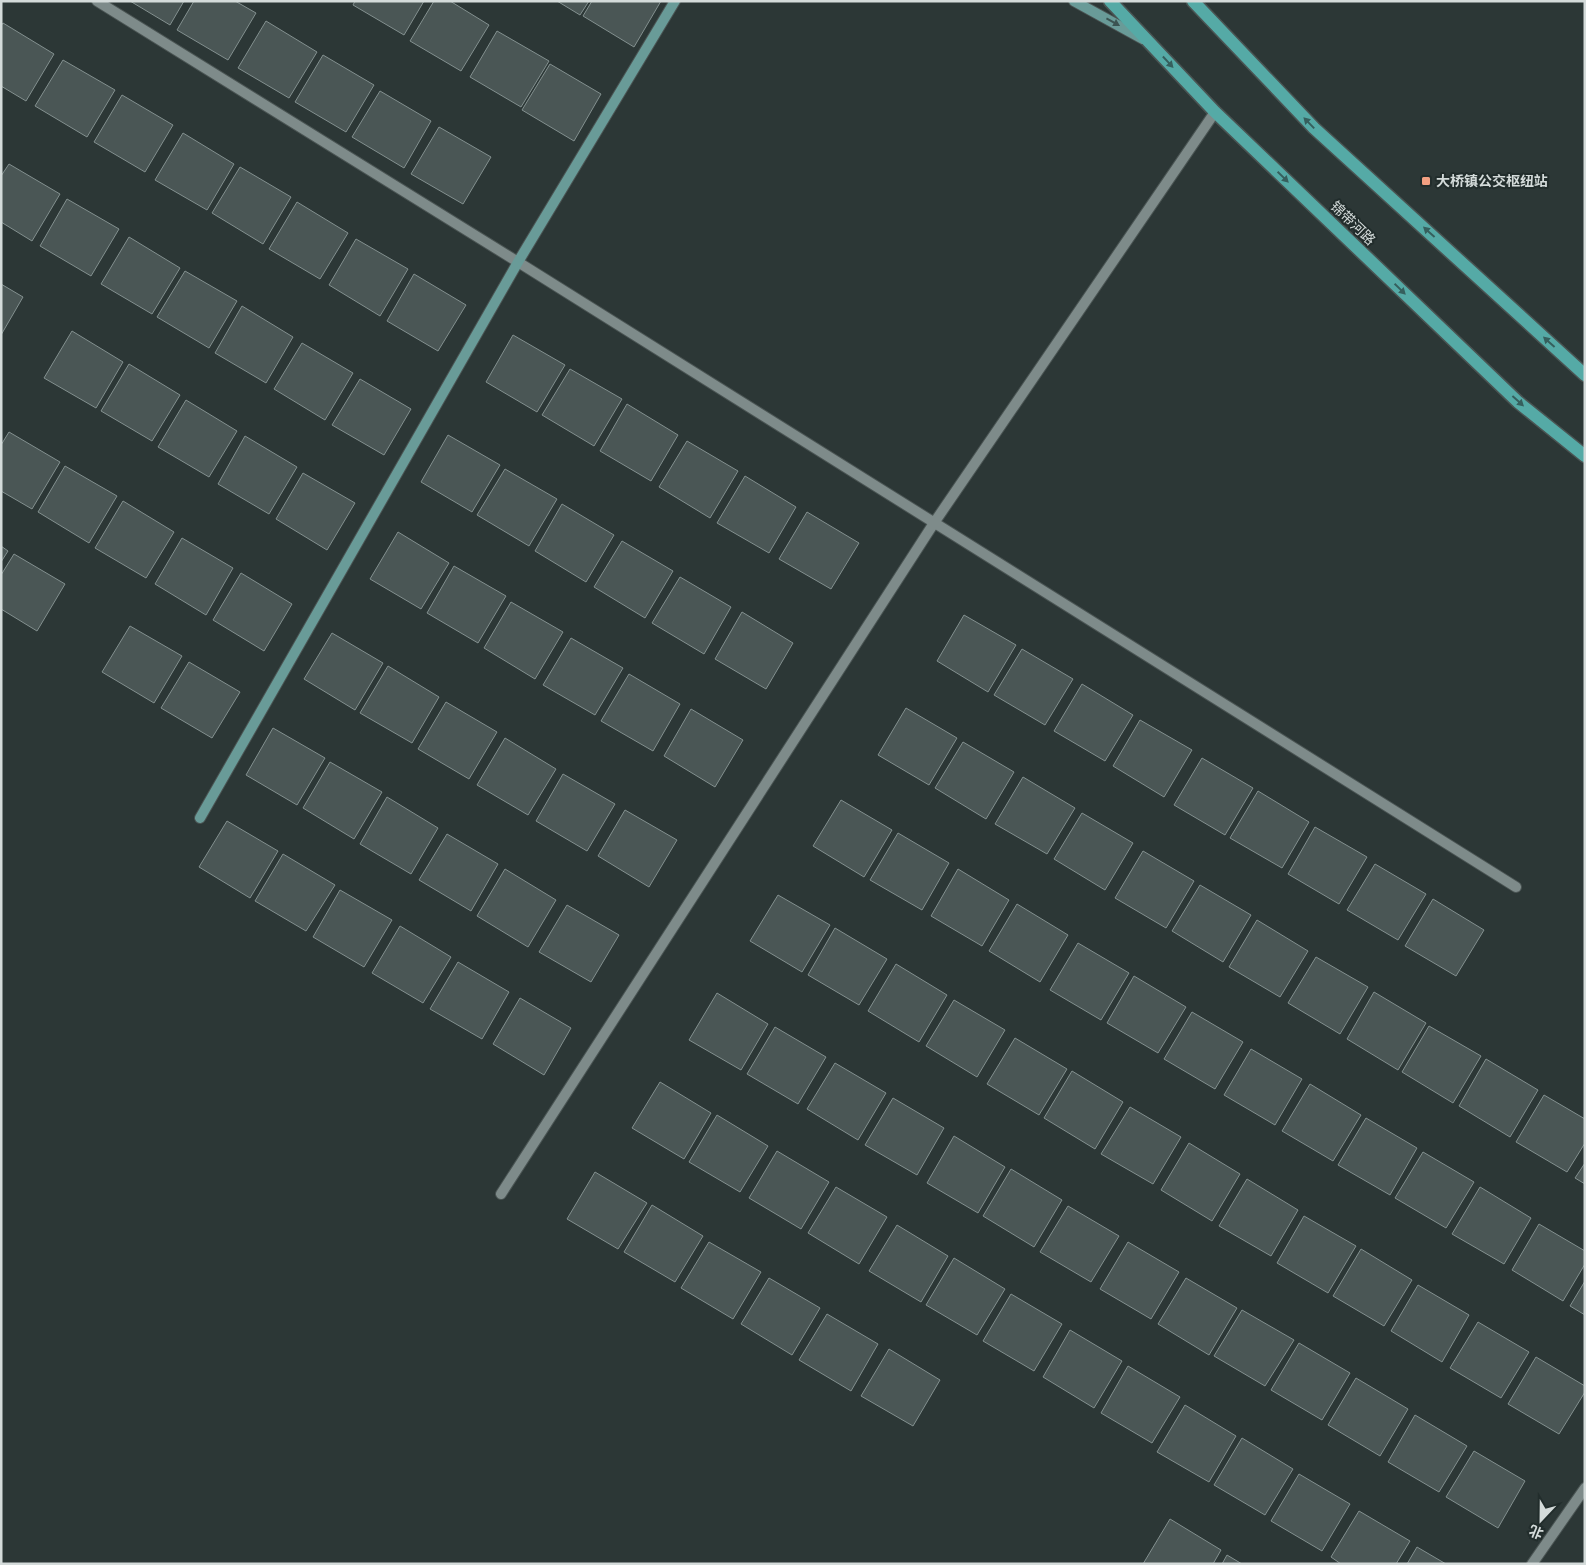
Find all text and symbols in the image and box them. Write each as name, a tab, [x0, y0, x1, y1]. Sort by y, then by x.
one-way arrow	[1106, 18, 1119, 27]
one-way arrow	[1162, 55, 1174, 67]
one-way arrow	[1303, 117, 1315, 129]
one-way arrow	[1277, 170, 1289, 182]
place label: 大桥镇公交枢纽站	[1436, 172, 1548, 190]
marker: 大桥镇公交枢纽站	[1420, 175, 1432, 187]
street label: 锦带河路	[1327, 197, 1379, 249]
one-way arrow	[1422, 227, 1435, 238]
one-way arrow	[1394, 283, 1406, 295]
one-way arrow	[1543, 336, 1555, 348]
one-way arrow	[1511, 395, 1523, 407]
north arrow	[1516, 1495, 1566, 1545]
text: 北	[1526, 1521, 1546, 1543]

